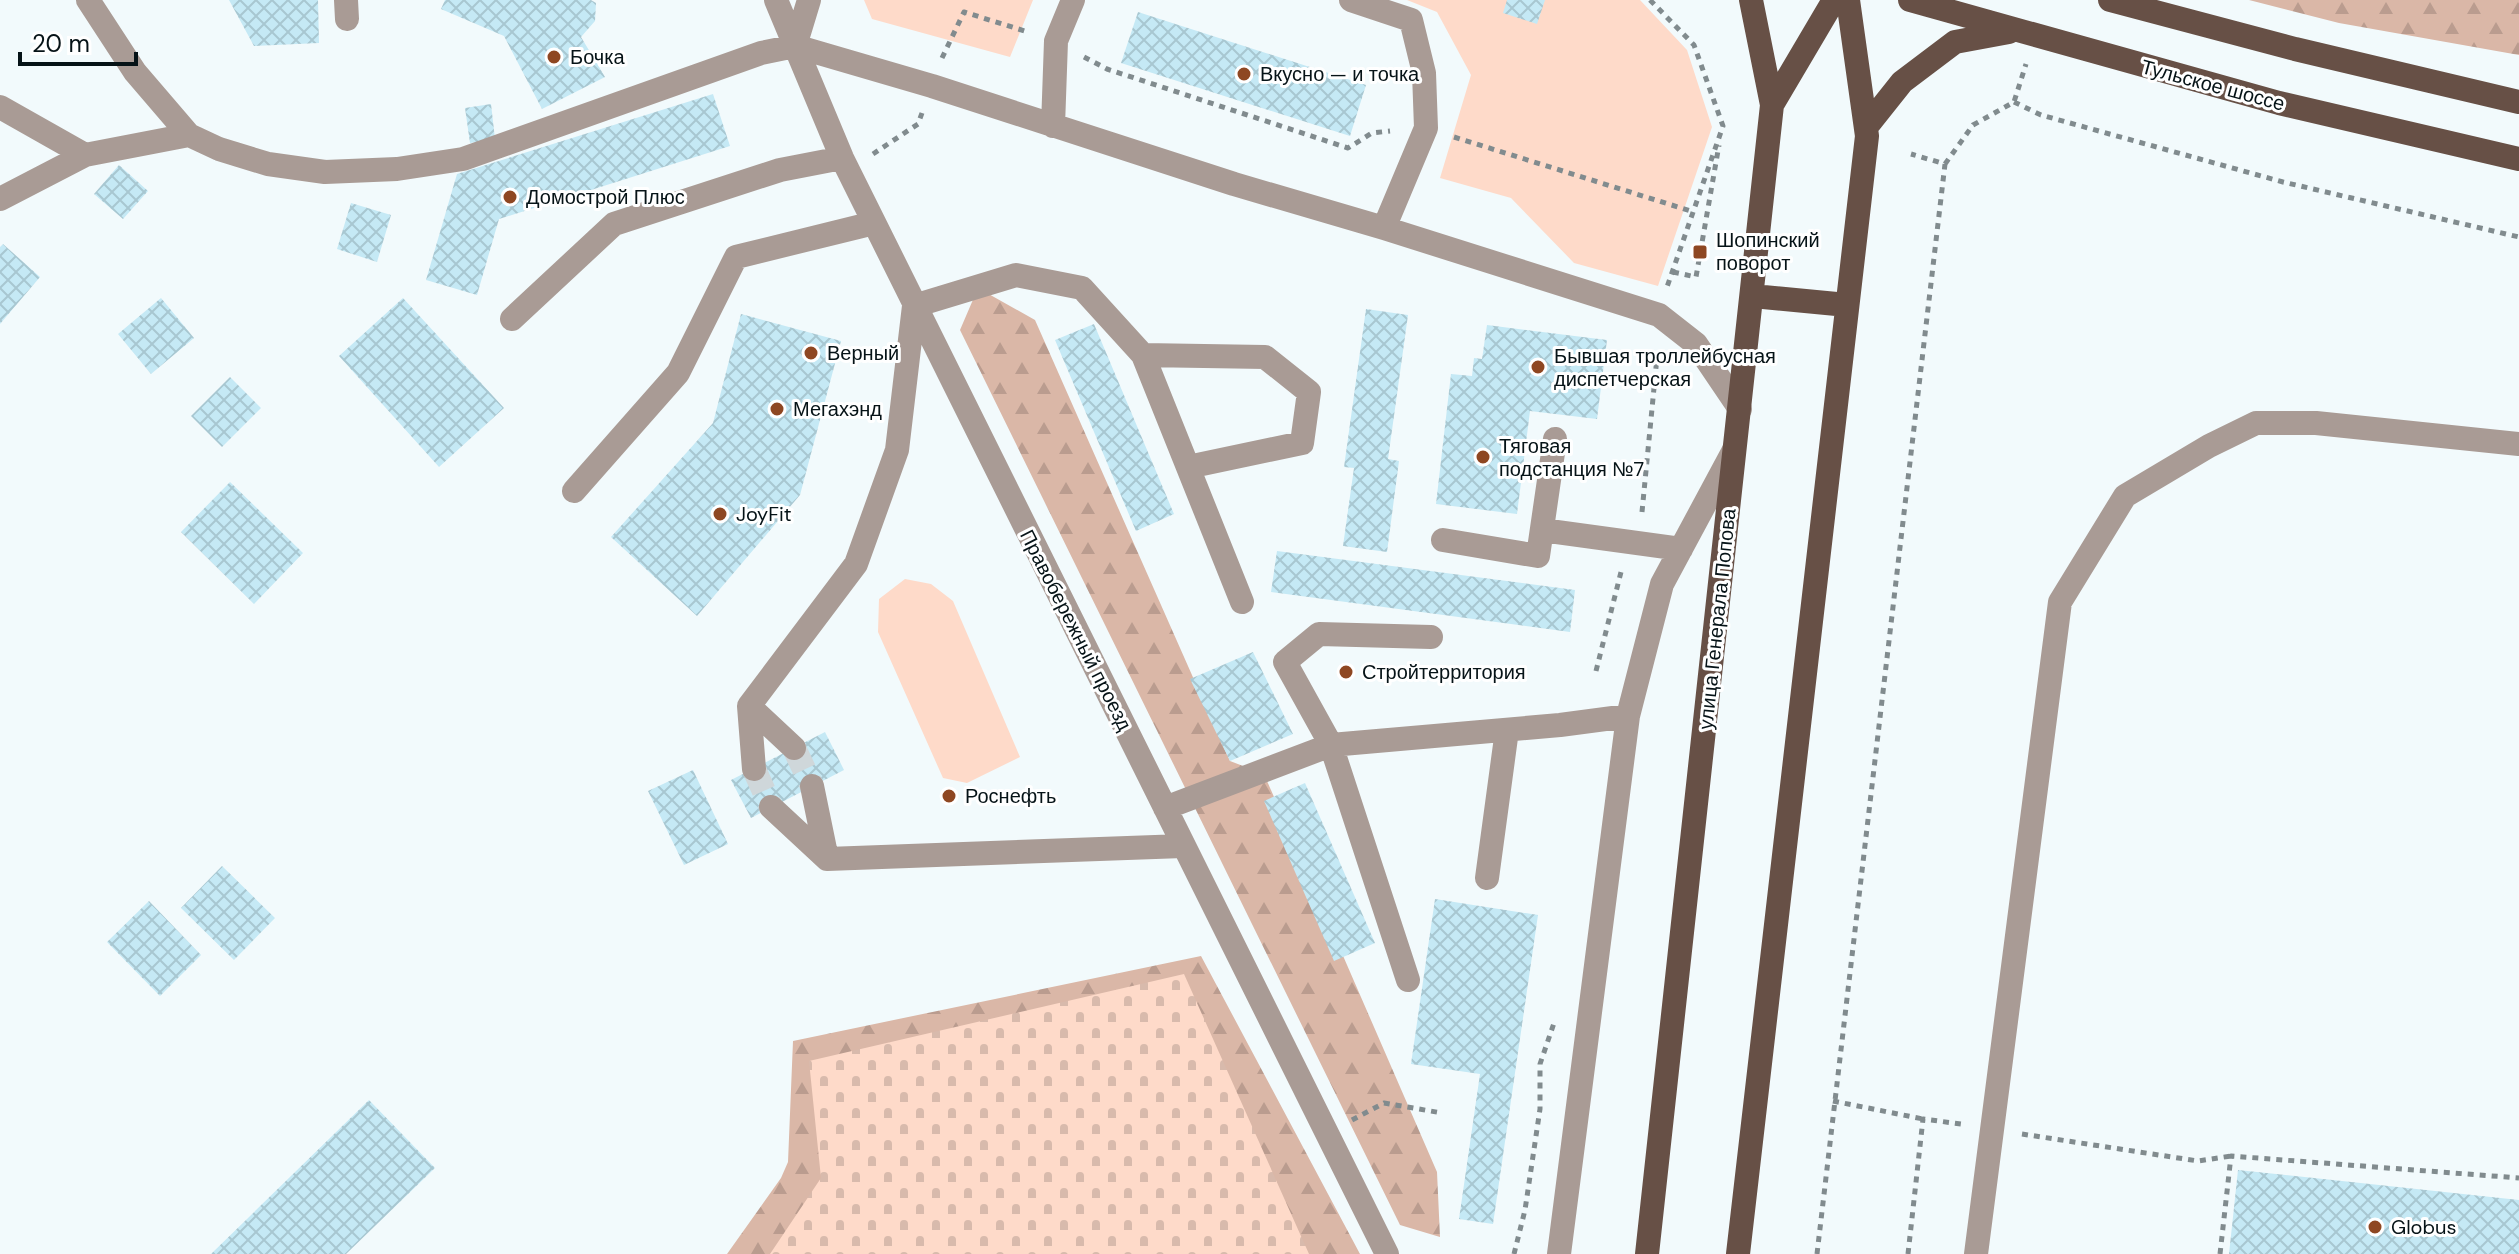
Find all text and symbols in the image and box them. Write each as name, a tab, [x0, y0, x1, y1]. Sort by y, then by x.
scale bar	[20, 16, 136, 66]
text: 20 m	[32, 28, 90, 59]
place label: Бочка	[570, 44, 625, 70]
marker: Бочка	[545, 48, 563, 66]
street label: Тульское шоссе	[2138, 53, 2288, 117]
place label: Вкусно — и точка	[1260, 61, 1420, 87]
marker: Вкусно — и точка	[1235, 65, 1253, 83]
place label: Домострой Плюс	[526, 184, 685, 210]
marker: Домострой Плюс	[501, 188, 519, 206]
place label: Шопинский поворот	[1716, 227, 1820, 276]
marker: Шопинский поворот	[1691, 243, 1709, 261]
place label: Верный	[827, 340, 899, 366]
place label: Бывшая троллейбусная диспетчерская	[1554, 343, 1776, 392]
marker: Верный	[802, 344, 820, 362]
marker: Бывшая троллейбусная диспетчерская	[1529, 358, 1547, 376]
place label: Мегахэнд	[793, 396, 882, 422]
marker: Мегахэнд	[768, 400, 786, 418]
place label: Тяговая подстанция №7	[1499, 433, 1644, 482]
marker: Тяговая подстанция №7	[1474, 448, 1492, 466]
place label: JoyFit	[736, 501, 792, 527]
marker: JoyFit	[711, 505, 729, 523]
street label: улица Генерала Попова	[1692, 506, 1742, 731]
street label: Правобережный проезд	[1014, 525, 1138, 735]
place label: Стройтерритория	[1362, 659, 1526, 685]
marker: Стройтерритория	[1337, 663, 1355, 681]
place label: Роснефть	[965, 783, 1056, 809]
marker: Роснефть	[940, 787, 958, 805]
place label: Globus	[2391, 1214, 2457, 1240]
marker: Globus	[2366, 1218, 2384, 1236]

